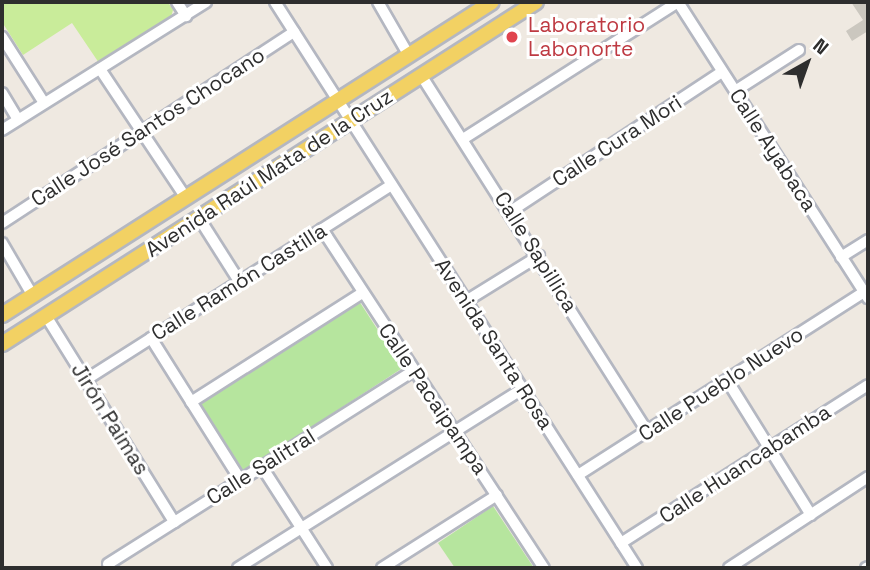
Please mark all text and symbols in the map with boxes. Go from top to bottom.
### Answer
place label: Laboratorio Labonorte [528,12,645,62]
marker: Laboratorio Labonorte [502,27,522,47]
north arrow [772,28,842,98]
text: N [808,33,834,60]
street label: Calle José Santos Chocano [26,42,270,212]
street label: Avenida Raúl Mata de la Cruz [141,84,397,262]
street label: Calle Ayabaca [724,84,822,216]
street label: Calle Cura Mori [548,90,686,192]
street label: Calle Sapillica [489,187,583,317]
street label: Calle Ramón Castilla [147,218,331,346]
street label: Avenida Santa Rosa [429,254,559,434]
street label: Calle Pacaipampa [373,319,493,479]
street label: Calle Pueblo Nuevo [634,321,808,447]
street label: Jirón Paimas [66,358,154,480]
street label: Calle Huancabamba [655,399,835,529]
street label: Calle Salitral [202,424,320,510]

